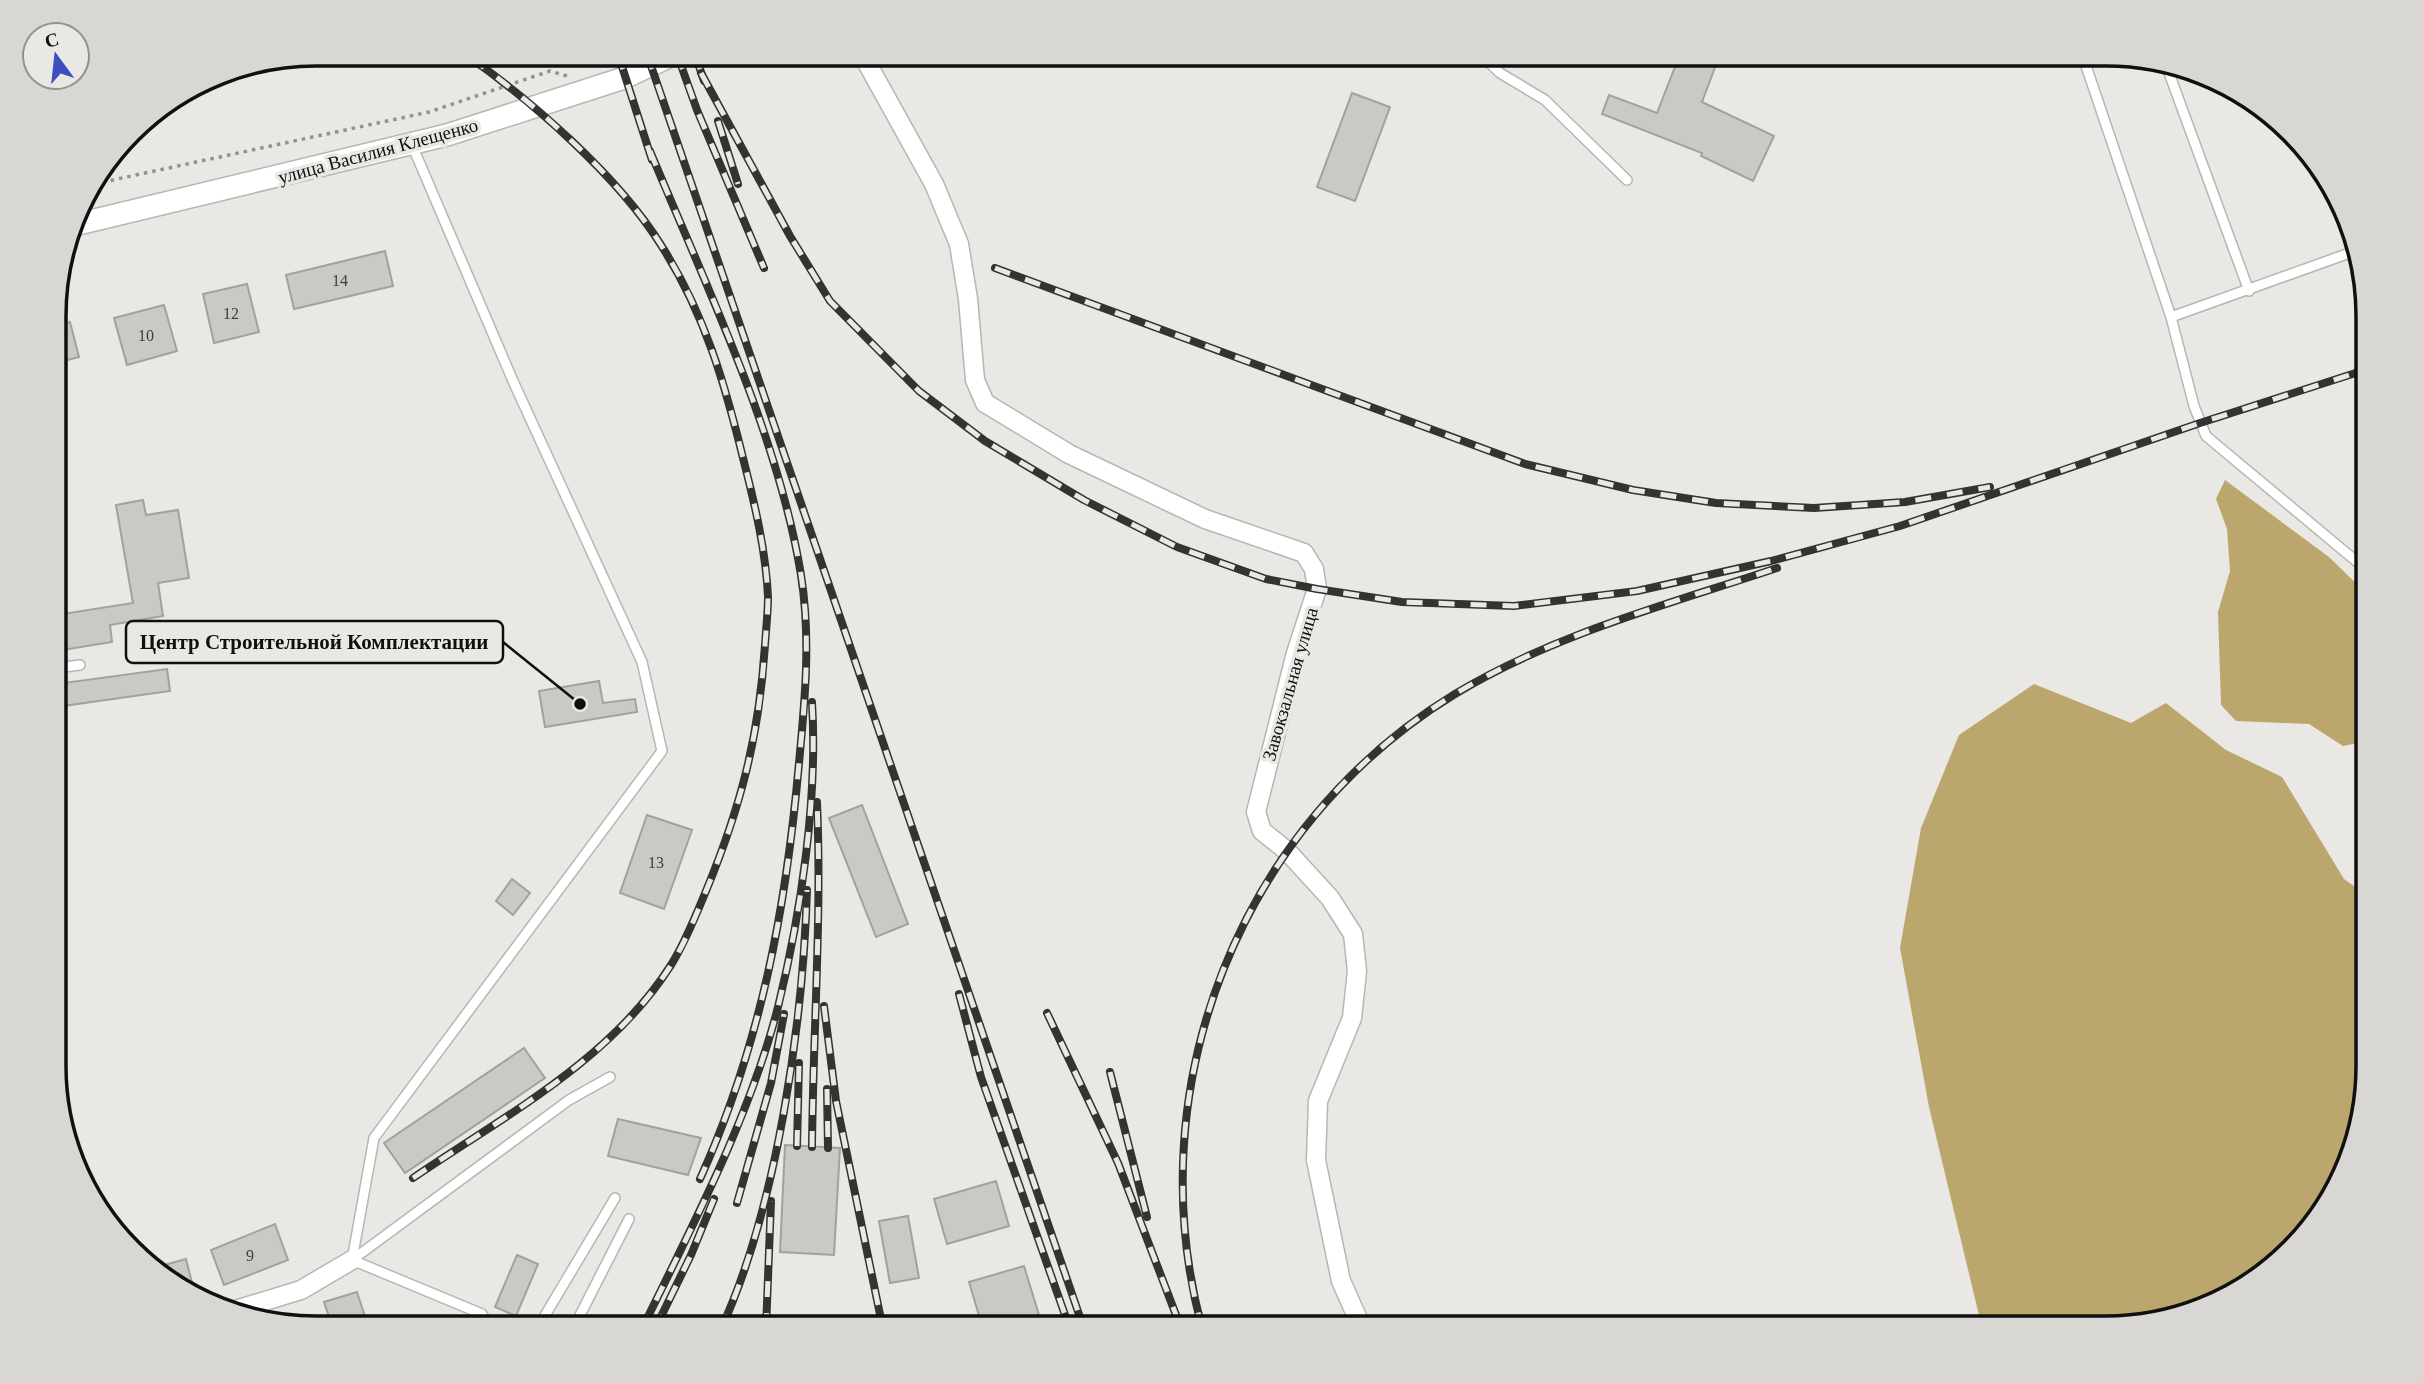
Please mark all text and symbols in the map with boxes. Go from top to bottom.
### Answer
north arrow [21,21,91,91]
text: С [42,28,61,52]
street label: улица Василия Клещенко [276,114,480,188]
house number: 14 [332,272,348,289]
house number: 12 [223,305,239,322]
house number: 10 [138,327,154,344]
street label: Завокзальная улица [1258,604,1322,763]
callout: Центр Строительной Комплектации [126,621,503,663]
text: Центр Строительной Комплектации [140,630,488,654]
house number: 13 [648,854,664,871]
house number: 9 [246,1247,254,1264]

